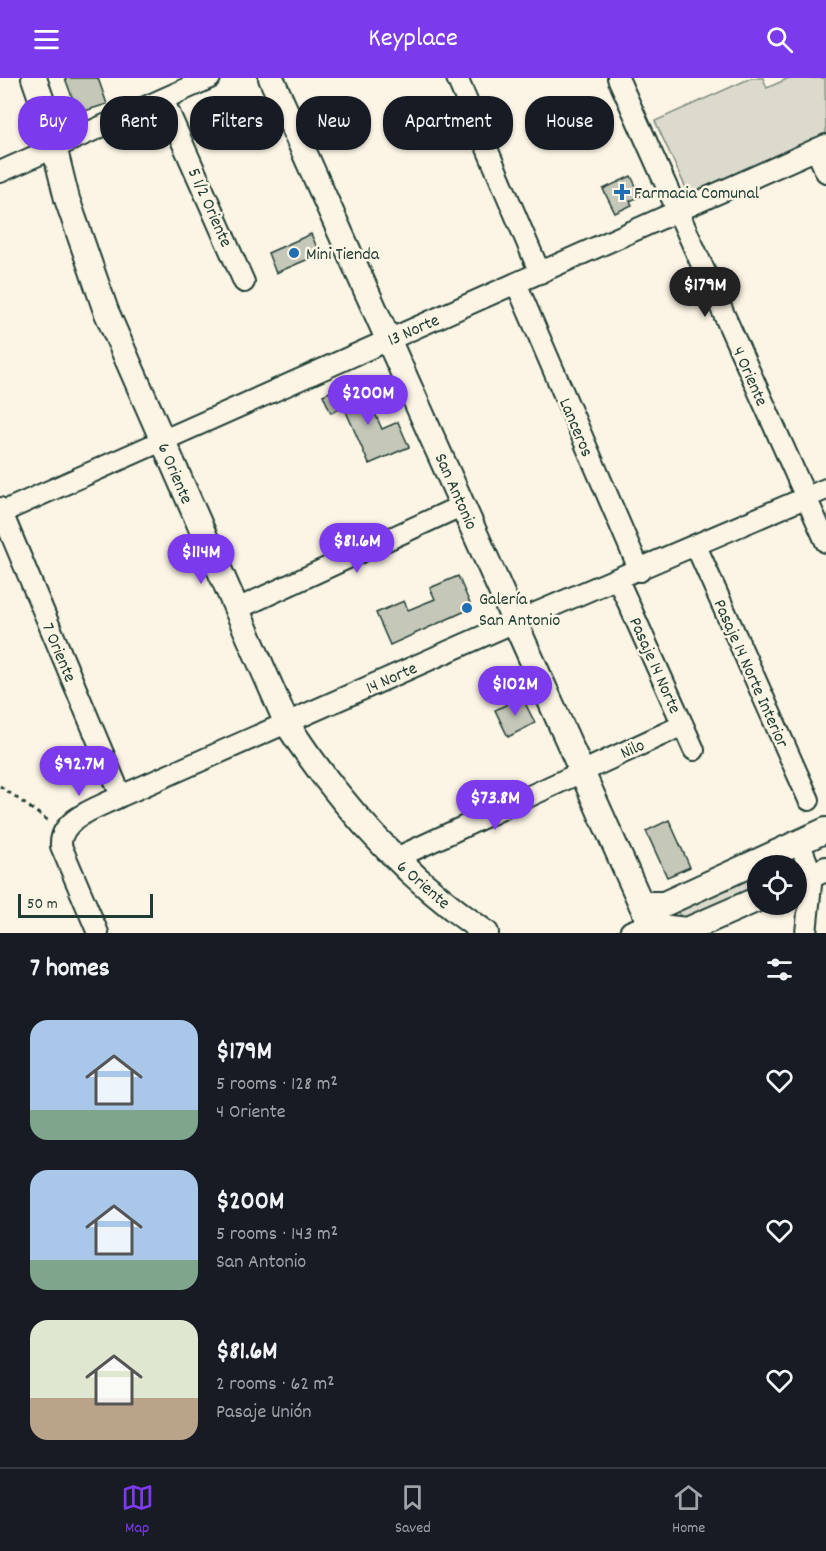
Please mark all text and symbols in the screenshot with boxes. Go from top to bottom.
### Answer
text: Keyplace [368,20,458,59]
icon: menu [30,23,63,56]
icon: search [763,23,796,56]
chip: Buy [18,96,88,150]
chip: Rent [100,96,178,150]
chip: Filters [190,96,284,150]
chip: New [296,96,371,150]
chip: Apartment [383,96,513,150]
chip: House [525,96,614,150]
street label: 5 1/2 Oriente [180,164,237,252]
place label: Farmacia Comunal [634,182,760,207]
marker: Farmacia Comunal [615,185,629,199]
place label: Mini Tienda [306,243,380,268]
marker: Mini Tienda [287,246,301,260]
pin: $179M [663,267,747,318]
text: $179M [683,272,727,300]
street label: 13 Norte [384,309,444,354]
street label: 4 Oriente [725,343,773,411]
pin: $200M [326,375,410,426]
text: $200M [342,380,394,408]
street label: Lanceros [551,395,598,461]
street label: 6 Oriente [150,440,198,508]
street label: San Antonio [427,450,483,534]
pin: $81.6M [308,523,406,574]
text: $81.6M [333,528,381,556]
pin: $114M [159,534,243,585]
text: $114M [182,539,220,567]
place label: Galería San Antonio [479,588,560,634]
street label: Pasaje 14 Norte Interior [706,596,794,753]
marker: Galería San Antonio [460,601,474,615]
street label: Pasaje 14 Norte [621,614,686,718]
street label: 7 Oriente [34,619,81,687]
street label: 14 Norte [362,657,422,702]
pin: $102M [473,666,557,717]
text: $102M [492,671,538,699]
street label: Nilo [617,734,649,767]
pin: $92.7M [30,746,128,797]
text: $92.7M [54,751,104,779]
pin: $73.8M [446,780,544,831]
text: $73.8M [470,785,520,813]
street label: 6 Oriente [390,855,455,916]
map controls [747,855,807,915]
button: locate [747,855,807,915]
scale bar [18,891,153,918]
text: 50 m [27,893,58,916]
text: 7 homes [30,951,110,988]
icon: filters [763,953,796,986]
text: $179M [216,1034,272,1071]
icon: home [78,1044,150,1116]
icon: heart [763,1064,796,1097]
text: 5 rooms · 128 m² [216,1071,338,1099]
text: 4 Oriente [216,1099,286,1127]
text: $200M [216,1184,284,1221]
icon: home [78,1194,150,1266]
icon: heart [763,1214,796,1247]
text: 5 rooms · 143 m² [216,1221,338,1249]
text: San Antonio [216,1249,306,1277]
text: $81.6M [216,1334,278,1371]
icon: home [78,1344,150,1416]
icon: heart [763,1364,796,1397]
text: 2 rooms · 62 m² [216,1371,335,1399]
text: Pasaje Unión [216,1399,312,1427]
tab: Map [121,1481,154,1540]
tab: Saved [395,1481,431,1540]
tab: Home [672,1481,705,1540]

